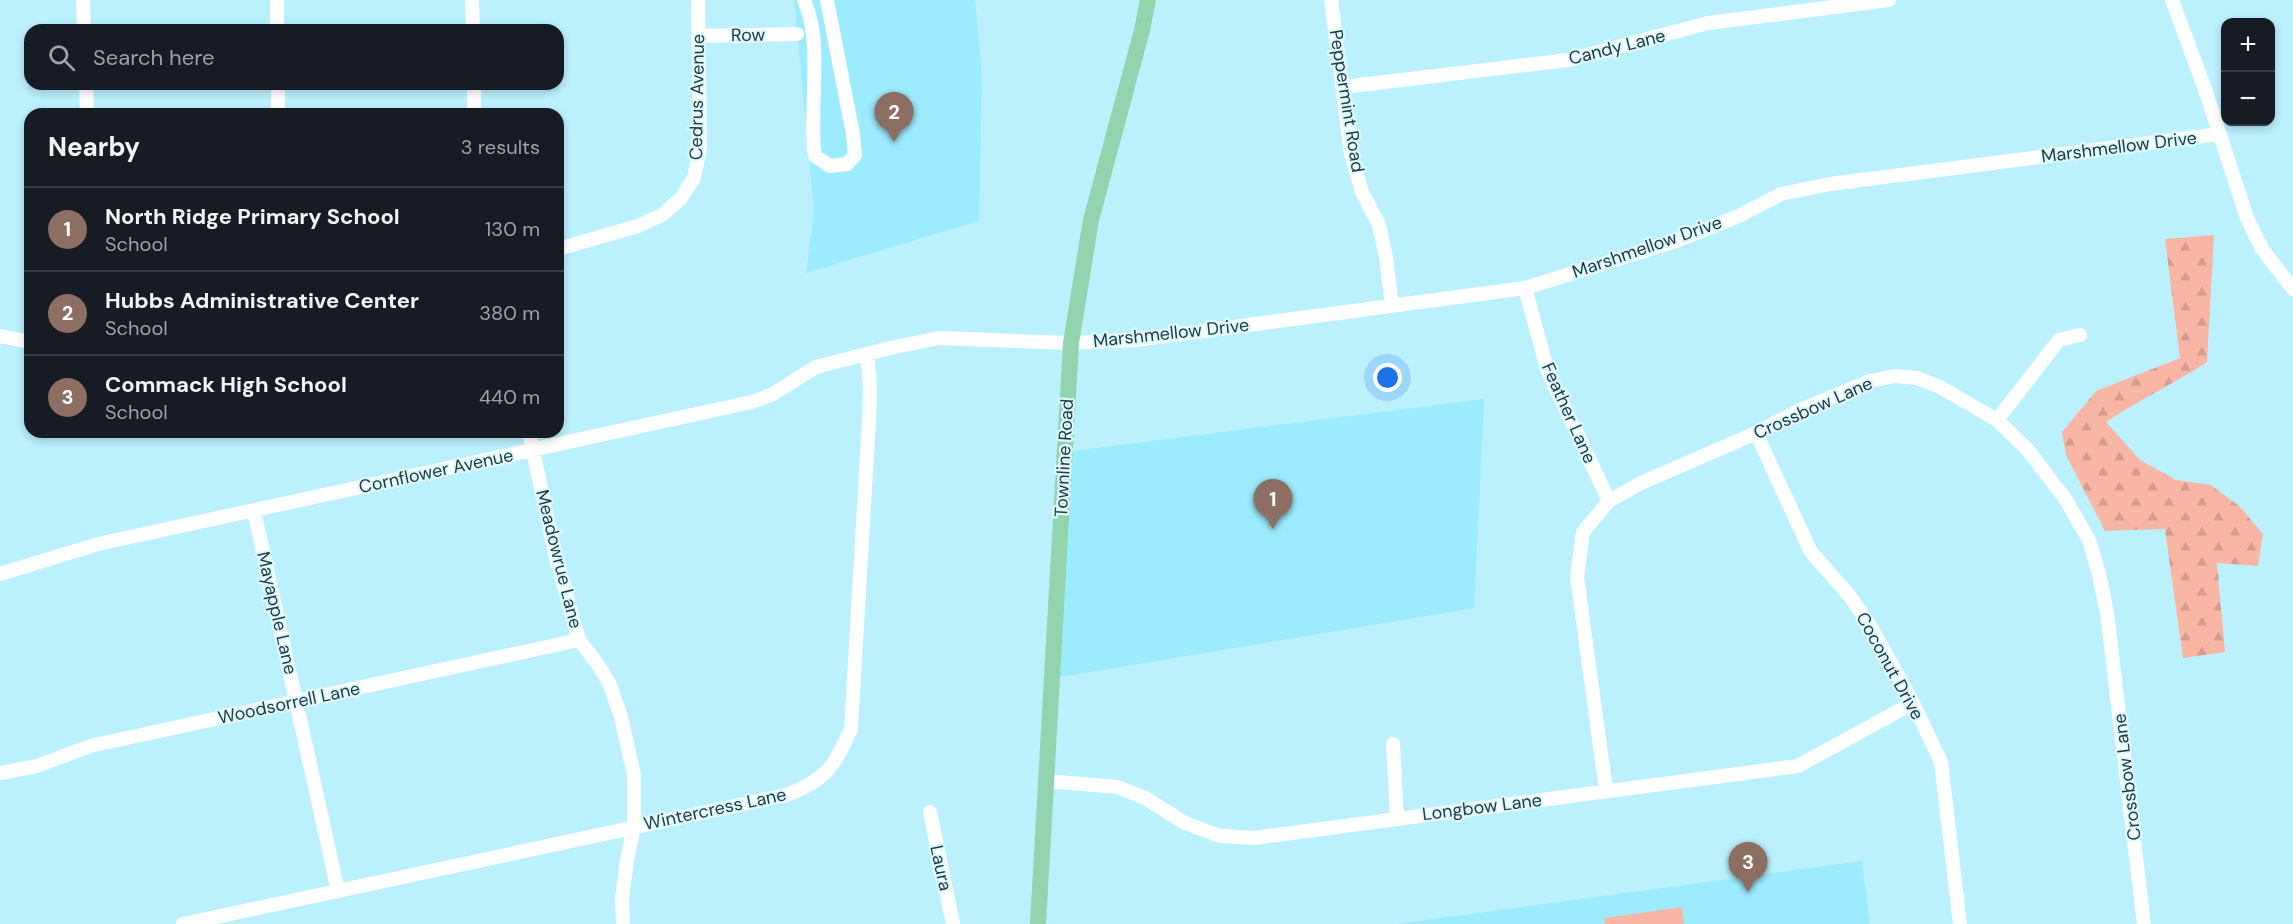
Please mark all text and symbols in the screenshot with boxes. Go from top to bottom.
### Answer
map controls [2221,18,2275,126]
button: + [2221,18,2275,72]
street label: Row [731,23,766,47]
street label: Candy Lane [1566,23,1668,71]
search box [24,24,564,90]
street label: Peppermint Road [1324,28,1370,174]
street label: Cedrus Avenue [684,34,710,160]
icon: search [45,41,78,74]
text: Search here [93,43,214,72]
button: − [2221,72,2275,126]
pin: 2 [874,92,914,142]
street label: Marshmellow Drive [2040,126,2198,168]
text: Nearby [48,130,140,164]
text: 3 results [461,134,540,160]
text: North Ridge Primary School [105,202,400,231]
street label: Marshmellow Drive [1569,210,1725,284]
text: 1 [64,216,71,242]
text: 130 m [485,216,540,242]
text: School [105,231,168,257]
text: Hubbs Administrative Center [105,286,419,315]
text: 2 [62,300,73,326]
text: 380 m [479,300,540,326]
street label: Marshmellow Drive [1092,313,1250,353]
text: School [105,315,168,341]
street label: Feather Lane [1536,359,1602,467]
your location [1373,363,1402,392]
text: Commack High School [105,370,347,399]
street label: Crossbow Lane [1750,371,1876,445]
text: 3 [61,384,74,410]
text: 440 m [479,384,540,410]
street label: Townline Road [1049,398,1079,518]
text: School [105,399,168,425]
street label: Cornflower Avenue [357,443,515,499]
pin: 1 [1254,480,1292,529]
street label: Meadowrue Lane [530,487,588,631]
street label: Mayapple Lane [251,549,303,677]
street label: Coconut Drive [1850,608,1930,724]
street label: Woodsorrell Lane [216,676,362,730]
street label: Crossbow Lane [2107,712,2147,842]
street label: Wintercress Lane [642,782,788,836]
street label: Longbow Lane [1421,788,1543,826]
pin: 3 [1728,842,1768,892]
street label: Laura [924,843,958,893]

